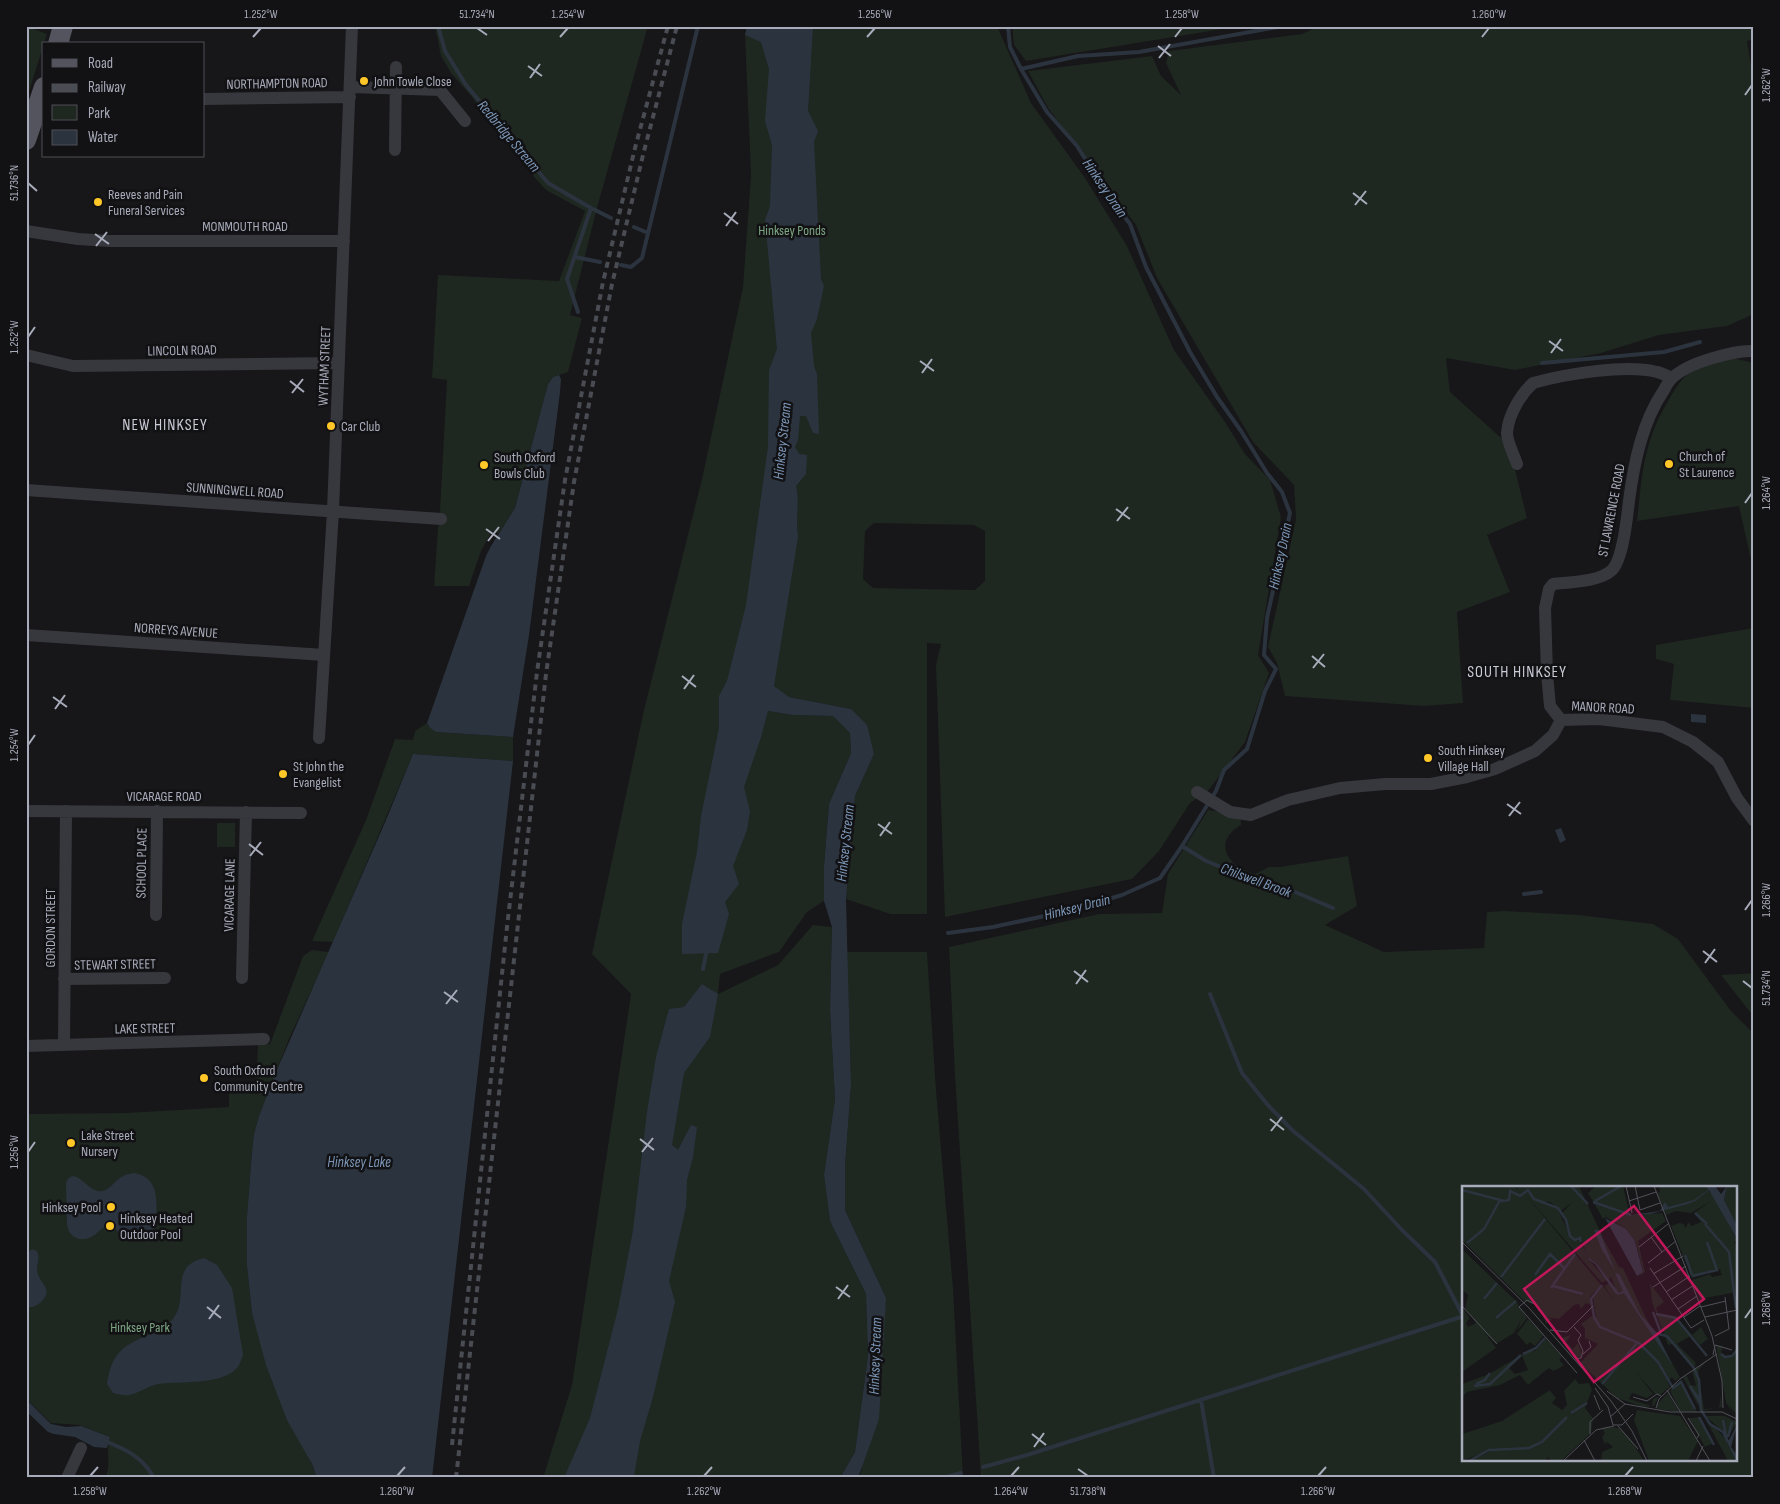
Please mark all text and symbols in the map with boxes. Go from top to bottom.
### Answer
text: 1.252°W [244,7,278,22]
text: 51.734°N [459,7,495,22]
text: 1.254°W [552,7,585,22]
text: 1.256°W [858,7,892,22]
text: 1.258°W [1165,7,1199,22]
text: 1.260°W [1472,7,1506,22]
legend [42,42,205,158]
text: Road [88,54,113,73]
text: 1.262°W [1759,68,1774,102]
place label: John Towle Close [373,73,452,90]
street label: NORTHAMPTON ROAD [226,74,328,93]
marker: John Towle Close [358,75,370,87]
text: Railway [88,78,126,97]
water label: Redbridge Stream [473,96,545,177]
text: Park [88,104,110,123]
text: Water [88,128,119,147]
water label: Hinksey Drain [1078,155,1131,222]
text: 51.736°N [7,165,22,201]
place label: Reeves and Pain Funeral Services [108,186,185,219]
marker: Reeves and Pain Funeral Services [92,196,104,208]
street label: MONMOUTH ROAD [202,218,288,235]
park label: Hinksey Ponds [758,222,826,239]
text: 1.252°W [7,320,22,354]
street label: WYTHAM STREET [315,326,334,406]
street label: LINCOLN ROAD [147,341,217,360]
water label: Hinksey Stream [769,401,796,480]
district label: NEW HINKSEY [122,416,208,435]
place label: Car Club [341,418,380,435]
marker: Car Club [325,420,337,432]
place label: Church of St Laurence [1679,448,1735,481]
place label: South Oxford Bowls Club [494,449,556,482]
marker: Church of St Laurence [1663,458,1675,470]
marker: South Oxford Bowls Club [478,459,490,471]
street label: ST LAWRENCE ROAD [1594,462,1629,558]
text: 1.264°W [1759,476,1774,510]
street label: SUNNINGWELL ROAD [186,479,284,502]
water label: Hinksey Drain [1264,521,1297,591]
street label: NORREYS AVENUE [133,619,219,642]
district label: SOUTH HINKSEY [1467,663,1567,682]
street label: MANOR ROAD [1571,697,1635,718]
text: 1.254°W [7,728,22,761]
place label: South Hinksey Village Hall [1438,742,1506,775]
marker: South Hinksey Village Hall [1422,752,1434,764]
place label: St John the Evangelist [293,758,344,791]
marker: St John the Evangelist [277,768,289,780]
street label: VICARAGE ROAD [126,788,202,805]
water label: Hinksey Stream [832,803,859,882]
street label: SCHOOL PLACE [132,827,151,899]
street label: VICARAGE LANE [220,858,239,932]
water label: Chilswell Brook [1218,859,1294,902]
text: 1.266°W [1759,883,1774,917]
street label: GORDON STREET [42,888,59,967]
water label: Hinksey Drain [1042,890,1112,925]
street label: STEWART STREET [74,955,156,974]
text: 51.734°N [1759,970,1774,1006]
street label: LAKE STREET [114,1019,176,1038]
place label: South Oxford Community Centre [214,1062,303,1095]
marker: South Oxford Community Centre [198,1072,210,1084]
place label: Lake Street Nursery [81,1127,134,1160]
text: 1.256°W [7,1135,22,1169]
marker: Lake Street Nursery [65,1137,77,1149]
water label: Hinksey Lake [327,1153,391,1172]
inset map [1462,1186,1738,1462]
place label: Hinksey Pool [42,1199,101,1216]
marker: Hinksey Pool [105,1201,117,1213]
place label: Hinksey Heated Outdoor Pool [120,1210,193,1243]
marker: Hinksey Heated Outdoor Pool [104,1220,116,1232]
text: 1.268°W [1759,1291,1774,1325]
water label: Hinksey Stream [865,1317,886,1395]
park label: Hinksey Park [110,1319,170,1336]
text: 1.258°W [73,1484,107,1499]
text: 1.260°W [380,1484,414,1499]
text: 1.262°W [687,1484,721,1499]
text: 1.264°W [994,1484,1028,1499]
text: 51.738°N [1070,1484,1106,1499]
text: 1.266°W [1301,1484,1335,1499]
text: 1.268°W [1608,1484,1642,1499]

